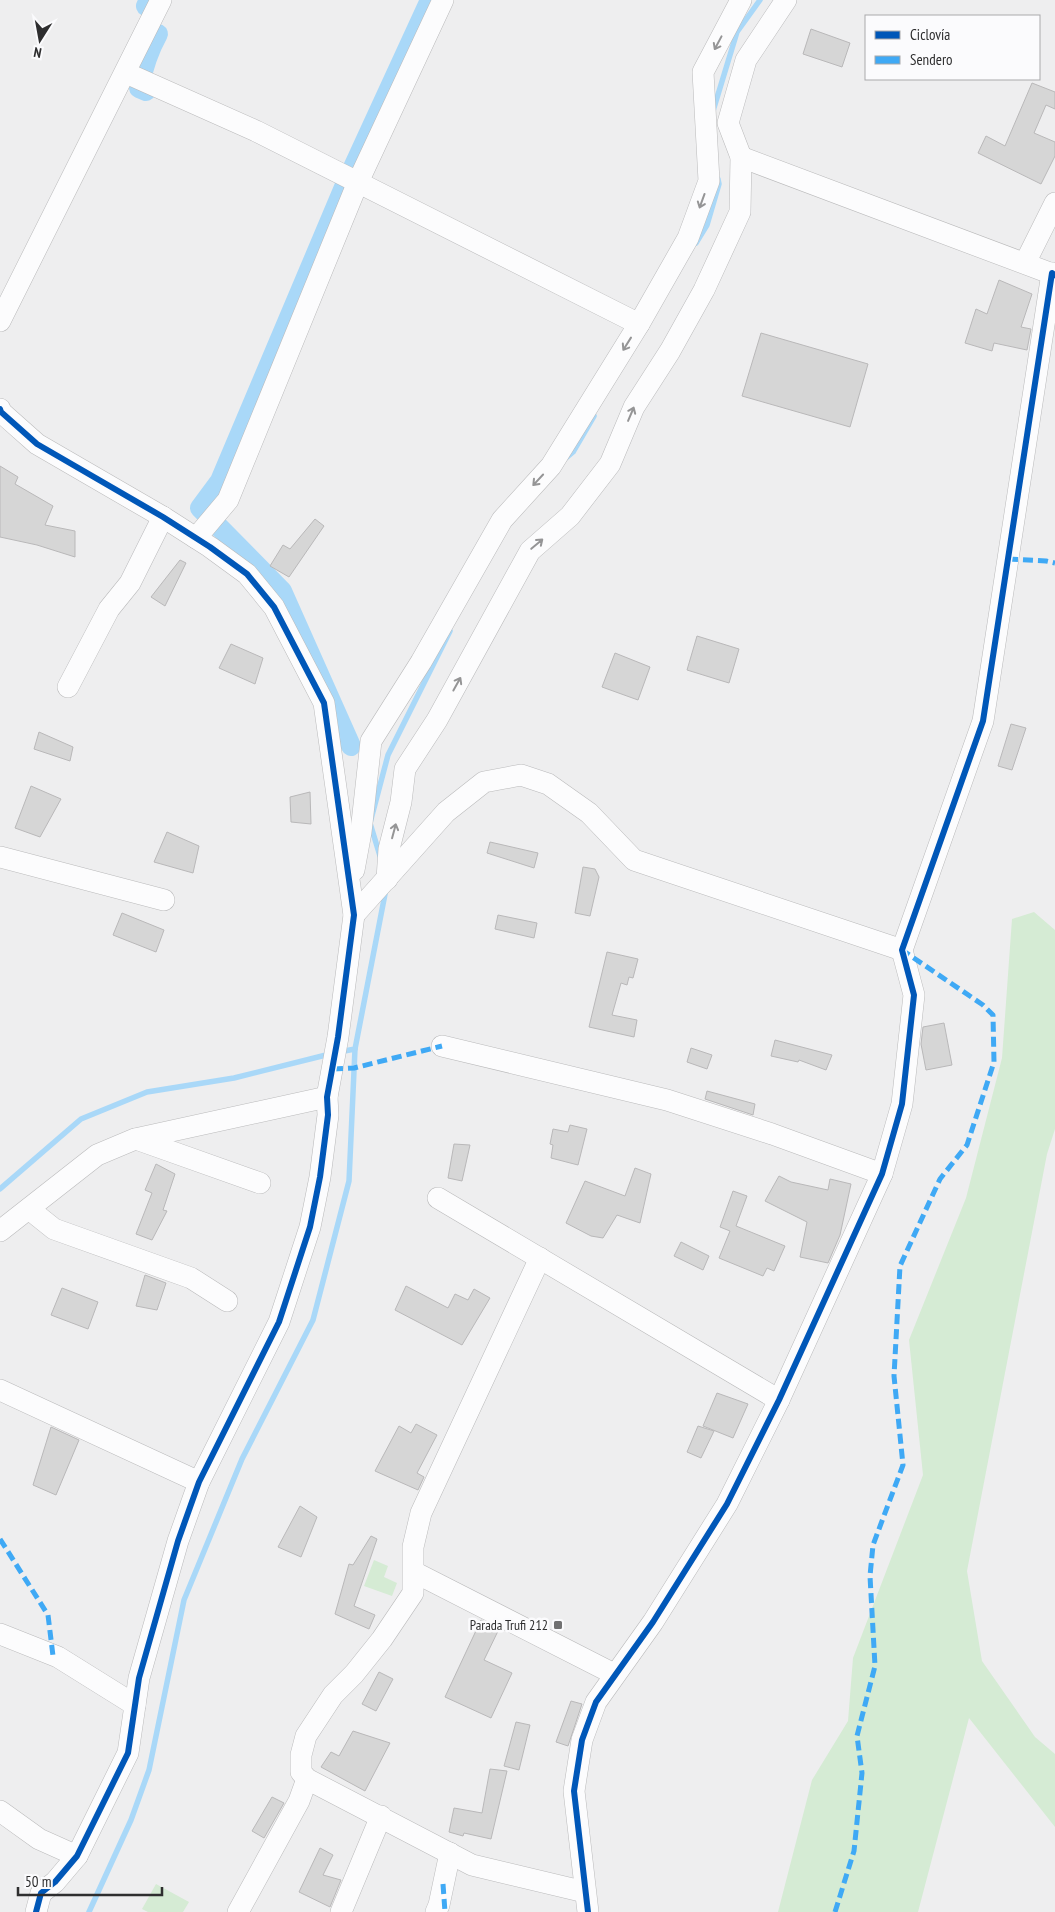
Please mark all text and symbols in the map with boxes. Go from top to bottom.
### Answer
north arrow [15,15,65,65]
legend [865,15,1040,80]
text: Ciclovía [910,25,950,44]
one-way arrow [713,35,723,50]
text: N [32,43,43,62]
text: Sendero [910,50,952,69]
one-way arrow [697,192,706,208]
one-way arrow [621,337,632,351]
one-way arrow [626,407,636,422]
one-way arrow [532,474,544,487]
one-way arrow [531,538,544,550]
one-way arrow [452,677,462,692]
one-way arrow [389,823,399,839]
place label: Parada Trufi 212 [470,1616,548,1634]
marker: Parada Trufi 212 [552,1619,564,1631]
scale bar [18,1864,161,1896]
text: 50 m [25,1872,51,1891]

